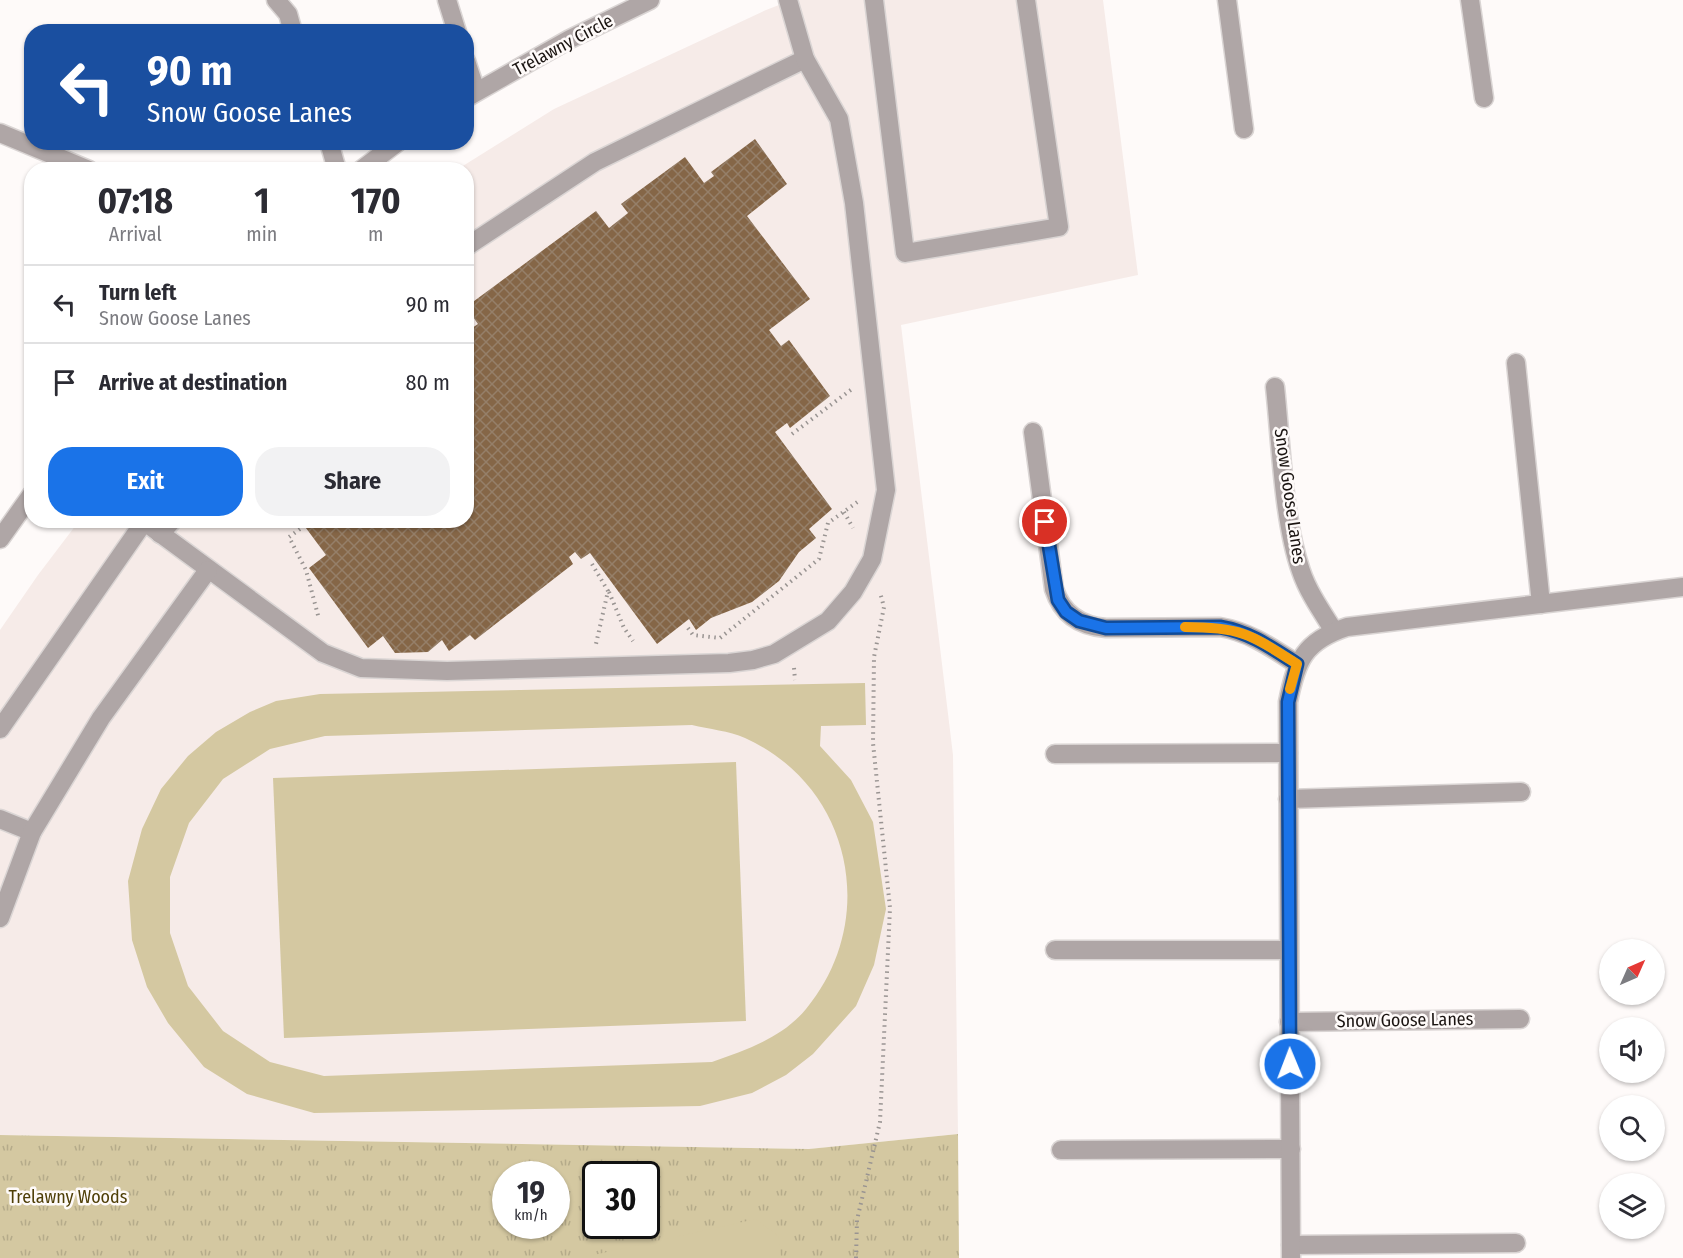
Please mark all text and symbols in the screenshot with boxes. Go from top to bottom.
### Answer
street label: Trelawny Circle [509,9,617,81]
text: 90 m [147,46,232,96]
icon: left [48,48,126,126]
text: Snow Goose Lanes [147,97,352,129]
text: 07:18 [97,179,173,223]
text: 1 [254,179,269,223]
text: 170 [351,179,401,223]
text: Arrival [109,222,162,246]
text: min [246,222,277,246]
text: m [368,222,383,246]
text: Turn left [99,279,177,306]
icon: left [48,288,81,321]
text: 90 m [406,291,450,318]
text: Snow Goose Lanes [99,306,251,330]
icon: arrive [48,366,81,399]
text: Arrive at destination [99,369,287,396]
text: 80 m [405,369,450,396]
street label: Snow Goose Lanes [1270,427,1310,566]
button: Exit [48,447,243,516]
button: Share [255,447,450,516]
pin [1019,496,1070,547]
icon: arrive [1028,505,1061,538]
north arrow [1599,939,1665,1005]
map controls [1599,939,1665,1239]
street label: Snow Goose Lanes [1336,1008,1474,1032]
button: sound [1599,1017,1665,1083]
position arrow [1258,1032,1322,1096]
button: search [1599,1095,1665,1161]
speed limit sign: 30 [582,1161,660,1239]
button: layers [1599,1173,1665,1239]
text: 19 [517,1175,545,1211]
park label: Trelawny Woods [9,1186,128,1208]
text: km/h [514,1206,548,1224]

